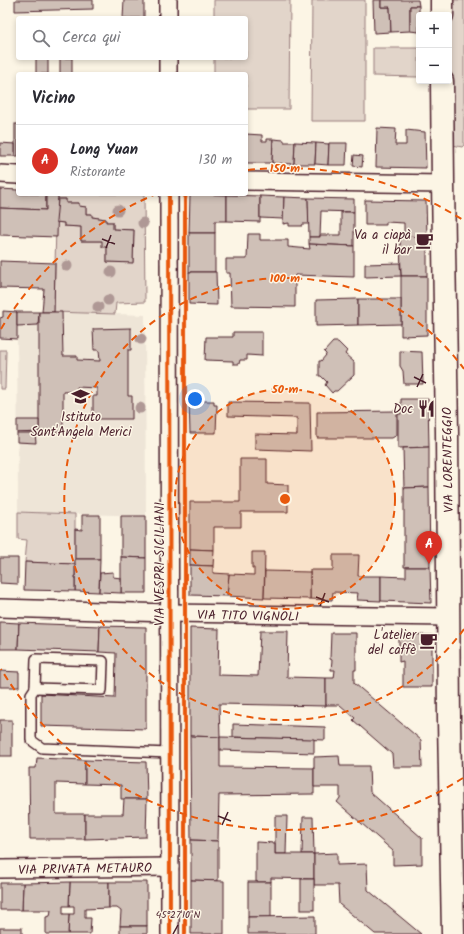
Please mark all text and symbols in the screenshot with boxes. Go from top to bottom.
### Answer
map controls [416,12,452,84]
button: + [416,12,452,48]
search box [16,16,248,60]
text: Cerca qui [62,26,120,50]
icon: search [30,27,52,49]
button: − [416,48,452,84]
text: Vicino [32,85,75,112]
text: Long Yuan [70,138,138,162]
text: A [41,150,49,171]
text: 130 m [198,150,232,171]
text: 150 m [270,159,300,178]
text: Ristorante [70,162,125,183]
place label: Va a ciapà il bar [354,225,412,261]
cafe icon: Va a ciapà il bar [414,231,434,251]
text: 100 m [270,269,300,288]
text: 50 m [271,380,299,399]
school or university icon: Istituto Sant'Angela Merici [71,387,91,407]
your location [185,389,205,409]
restaurant icon: Doc [416,398,436,418]
place label: Doc [393,399,413,420]
place label: Istituto Sant'Angela Merici [31,407,132,443]
street label: VIA LORENTEGGIO [437,407,460,513]
centre of rings [278,492,292,506]
street label: VIA VESPRI SICILIANI [150,502,171,626]
pin: A [416,531,442,564]
street label: VIA TITO VIGNOLI [197,605,299,628]
place label: L'atelier del caffè [368,625,417,661]
cafe icon: L'atelier del caffè [419,631,439,651]
street label: VIA PRIVATA METAURO [18,858,152,881]
text: 45°27'10"N [156,907,200,923]

